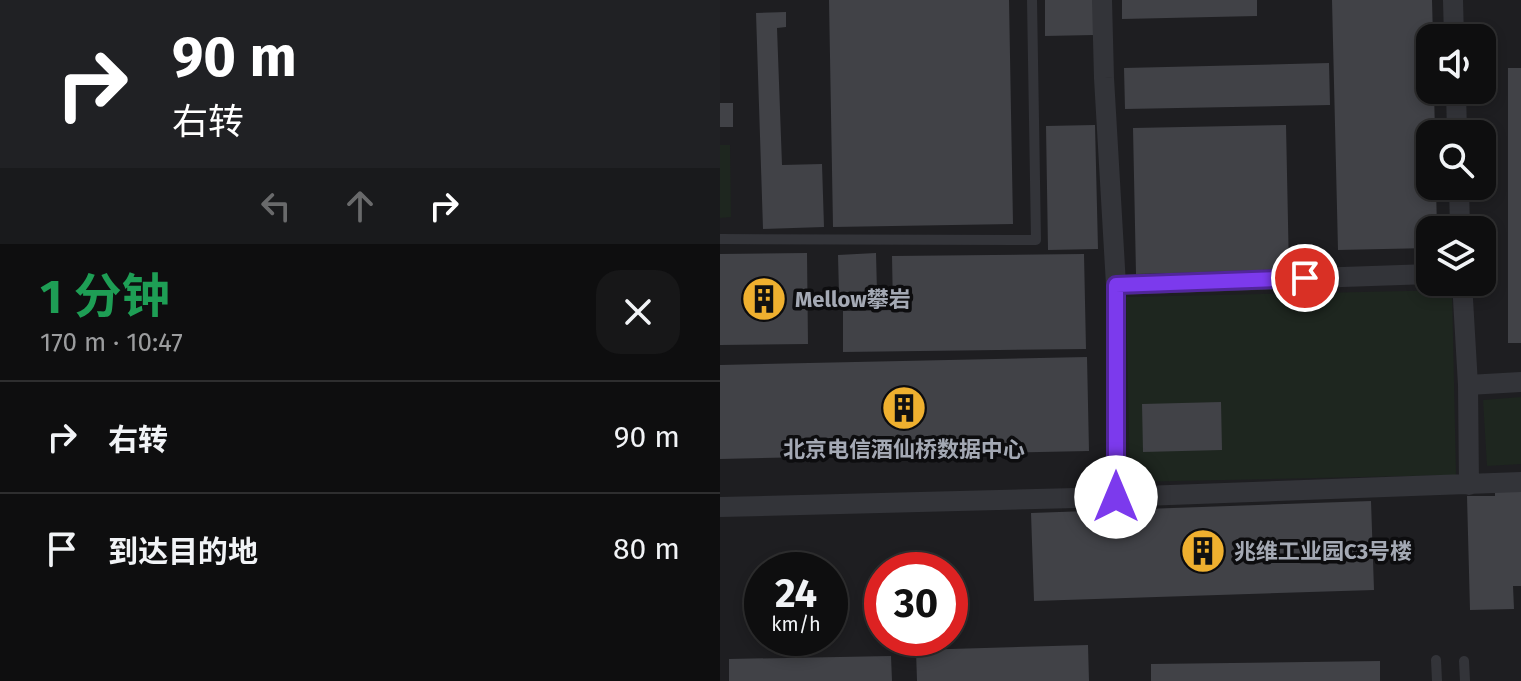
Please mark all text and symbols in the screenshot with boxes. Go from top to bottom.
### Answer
text: 90 m [172,24,297,91]
map controls [1416,24,1496,296]
button: sound [1416,24,1496,104]
icon: right [40,32,144,136]
text: 右转 [172,100,244,144]
button: search [1416,120,1496,200]
icon: left [254,184,298,228]
icon: ahead [338,184,382,228]
icon: right [422,184,466,228]
button: layers [1416,216,1496,296]
pin [1271,244,1339,312]
icon: arrive [1283,256,1327,300]
text: 1 分钟 [40,268,170,326]
button: close [596,270,680,354]
building icon: Mellow攀岩 [740,275,788,323]
place label: Mellow攀岩 [795,286,911,313]
text: 170 m · 10:47 [40,327,183,358]
building icon: 北京电信酒仙桥数据中心 [880,384,928,432]
icon: right [40,415,84,459]
text: 90 m [614,419,680,455]
text: 右转 [108,422,168,458]
place label: 北京电信酒仙桥数据中心 [783,436,1025,463]
position arrow [1074,455,1158,539]
icon: arrive [40,527,84,571]
building icon: 兆维工业园C3号楼 [1179,527,1227,575]
text: 80 m [613,531,680,567]
text: 到达目的地 [108,534,258,570]
place label: 兆维工业园C3号楼 [1234,538,1412,565]
speed limit sign: 30 [864,552,968,656]
text: 24 [775,570,817,618]
text: km/h [771,612,821,636]

